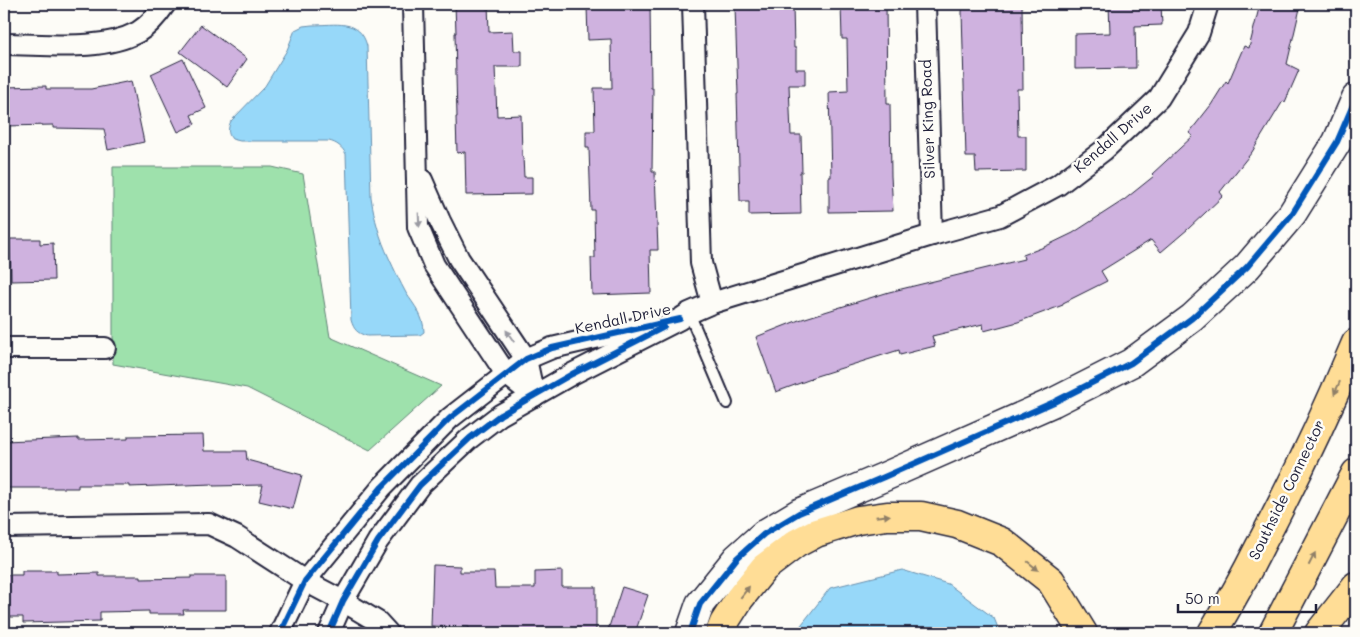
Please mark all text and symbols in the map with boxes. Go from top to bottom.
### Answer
street label: Silver King Road [915,59,939,179]
street label: Kendall Drive [1069,98,1156,177]
one-way arrow [415,213,423,229]
street label: Kendall Drive [573,298,673,338]
one-way arrow [506,329,515,342]
one-way arrow [1333,381,1341,395]
street label: Southside Connector [1243,416,1329,563]
one-way arrow [875,512,891,520]
one-way arrow [1308,552,1316,566]
one-way arrow [1026,561,1039,572]
scale bar [1178,582,1315,614]
one-way arrow [740,586,751,599]
text: 50 m [1185,588,1220,608]

